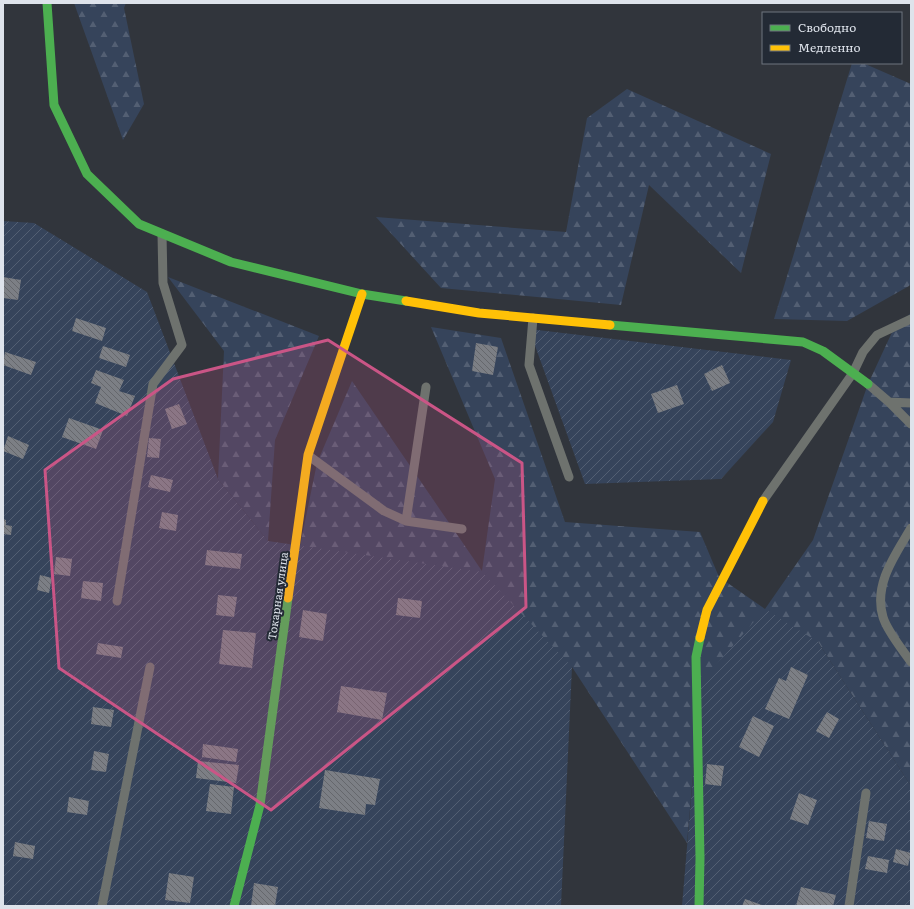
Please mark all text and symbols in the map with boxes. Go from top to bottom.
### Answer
legend [762,12,902,64]
text: Свободно [798,18,856,36]
text: Медленно [798,38,861,56]
street label: Токарная улица [263,551,291,641]

